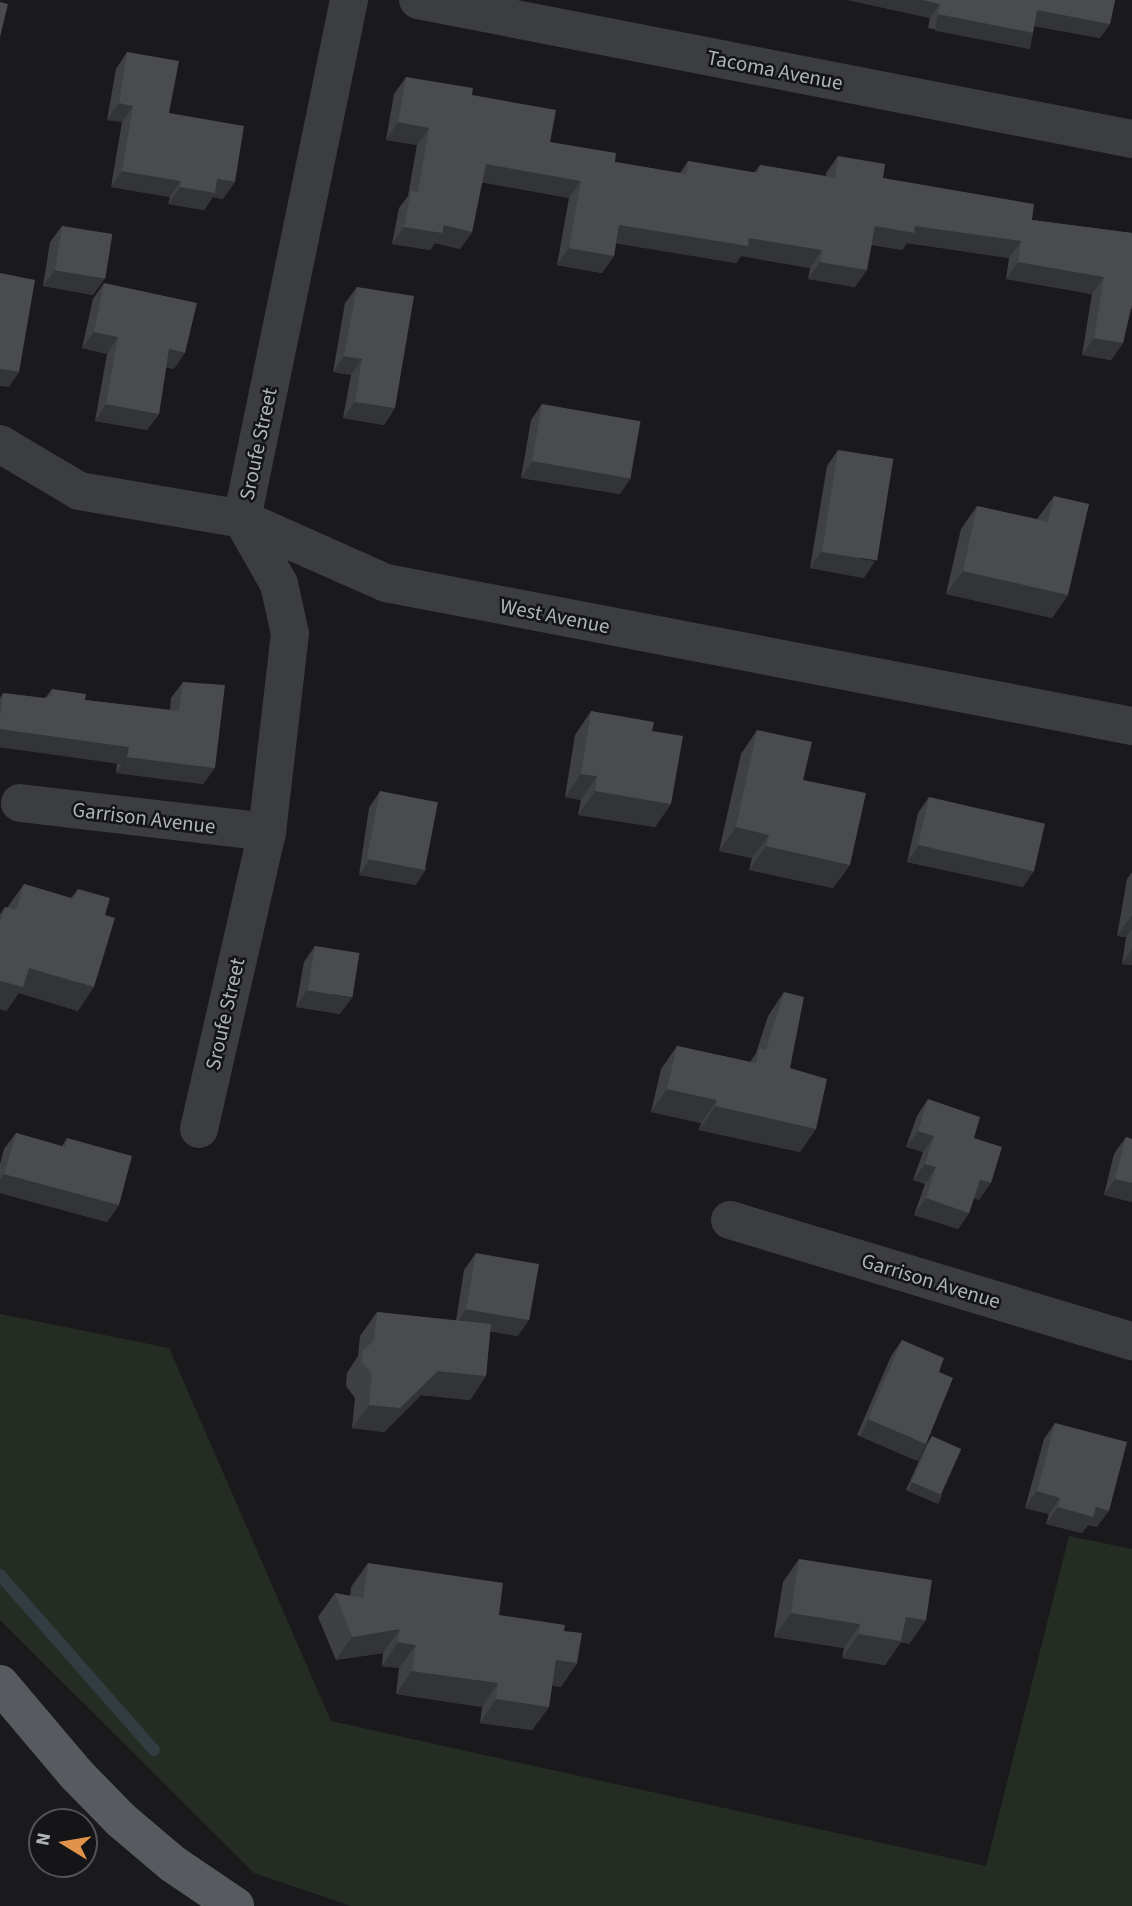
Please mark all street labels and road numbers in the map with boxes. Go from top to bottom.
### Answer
street label: Tacoma Avenue [705,44,845,96]
street label: Sroufe Street [234,386,282,502]
street label: West Avenue [498,593,612,639]
street label: Garrison Avenue [71,797,217,839]
street label: Sroufe Street [200,956,250,1072]
street label: Garrison Avenue [859,1248,1003,1314]

